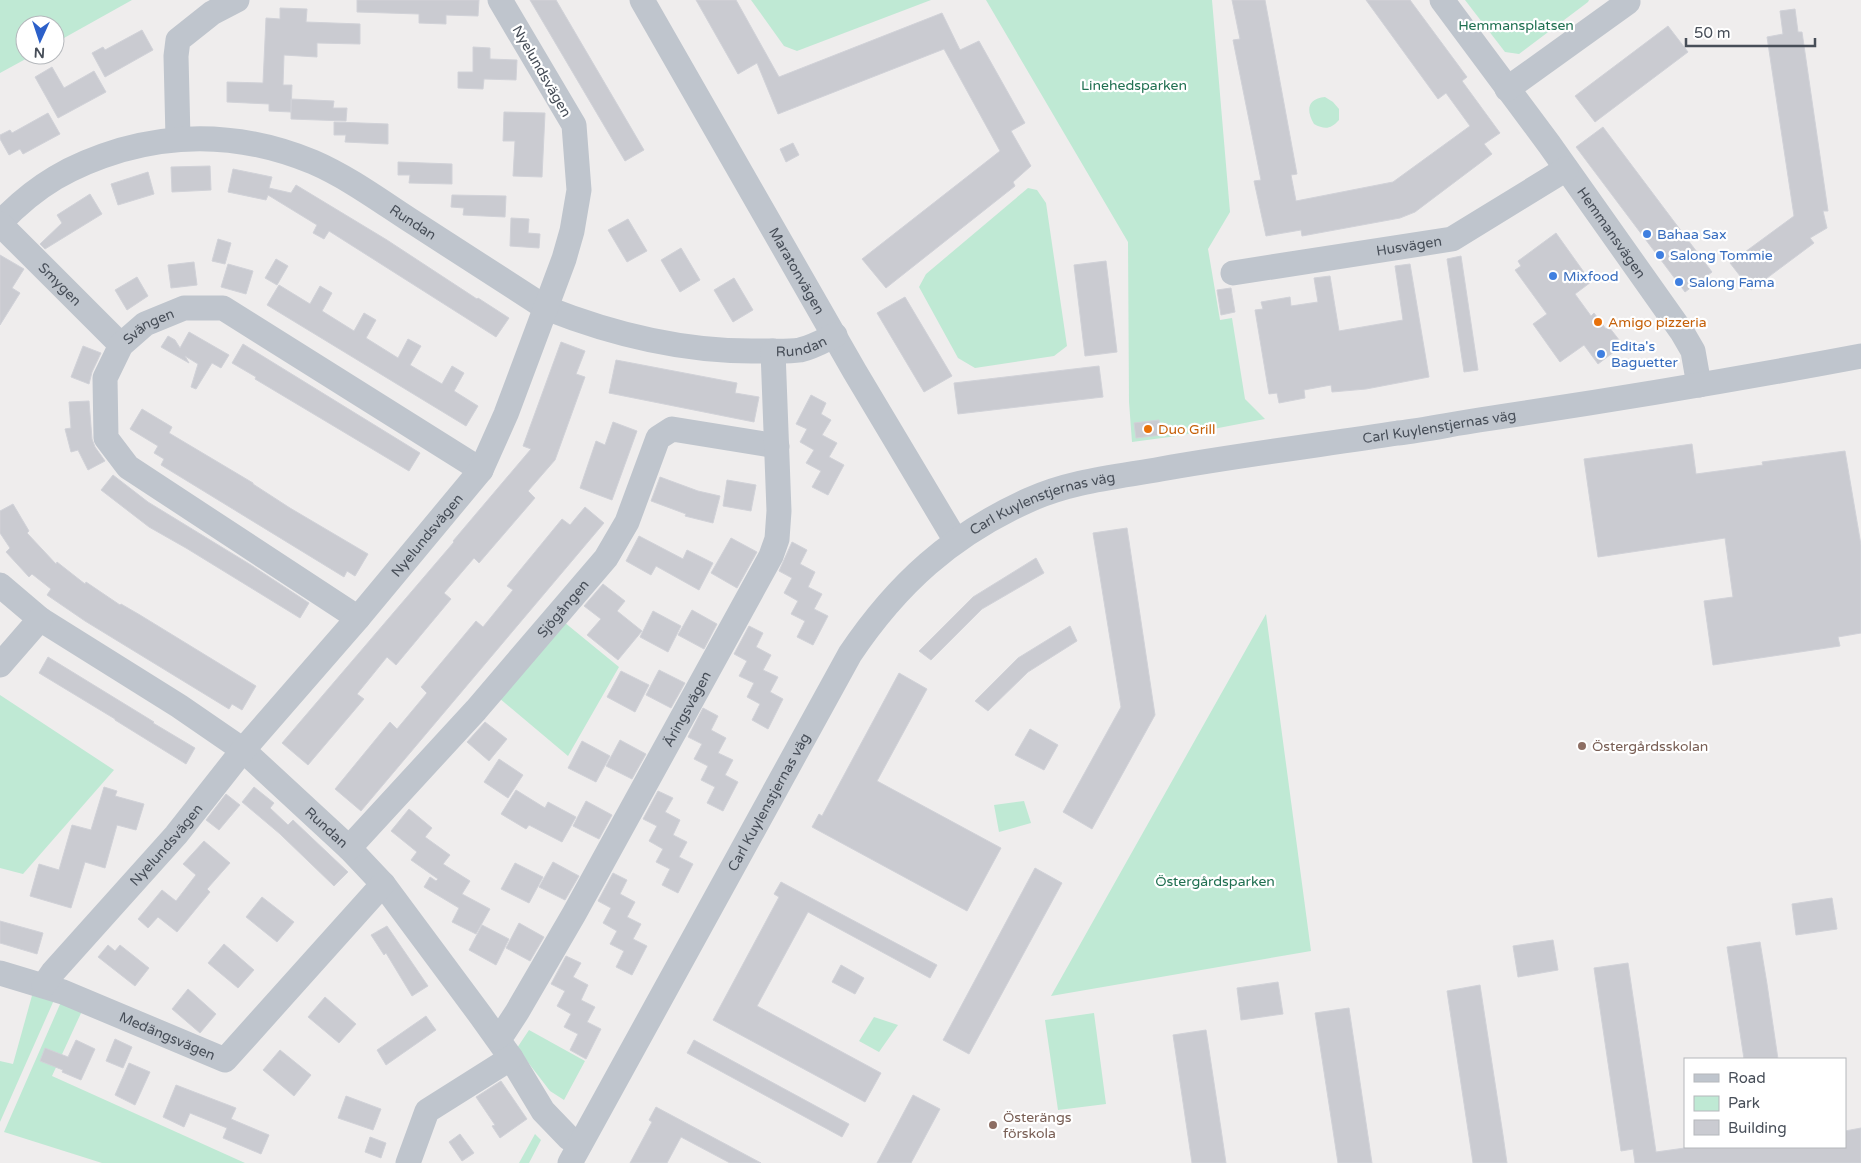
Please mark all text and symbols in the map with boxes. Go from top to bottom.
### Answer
north arrow [15,15,65,65]
scale bar [1686,15,1815,47]
park label: Hemmansplatsen [1458,17,1574,34]
street label: Nyelundsvägen [508,22,575,120]
text: 50 m [1694,24,1731,42]
text: N [33,44,45,61]
park label: Linehedsparken [1081,77,1187,94]
street label: Hemmansvägen [1573,184,1649,282]
street label: Rundan [386,201,439,244]
street label: Maratonvägen [765,225,828,317]
place label: Bahaa Sax [1657,226,1727,243]
marker: Bahaa Sax [1641,228,1653,240]
street label: Husvägen [1375,233,1443,260]
place label: Salong Tommie [1670,247,1773,264]
marker: Salong Tommie [1654,249,1666,261]
street label: Smygen [35,259,85,310]
place label: Mixfood [1563,268,1619,285]
marker: Mixfood [1547,270,1559,282]
place label: Salong Fama [1689,274,1775,291]
marker: Salong Fama [1673,276,1685,288]
street label: Svängen [120,305,177,348]
place label: Amigo pizzeria [1608,314,1707,331]
marker: Amigo pizzeria [1592,316,1604,328]
street label: Rundan [776,333,830,360]
place label: Edita's Baguetter [1611,338,1678,371]
marker: Edita's Baguetter [1595,348,1607,360]
street label: Carl Kuylenstjernas väg [1361,407,1517,447]
place label: Duo Grill [1158,421,1216,438]
marker: Duo Grill [1142,423,1154,435]
street label: Carl Kuylenstjernas väg [967,469,1116,539]
street label: Nyelundsvägen [388,490,467,581]
street label: Sjögången [534,576,593,641]
street label: Äringsvägen [660,668,715,750]
street label: Carl Kuylenstjernas väg [724,730,814,874]
place label: Östergårdsskolan [1592,738,1708,755]
marker: Östergårdsskolan [1576,740,1588,752]
street label: Nyelundsvägen [126,801,206,890]
street label: Rundan [301,804,351,852]
park label: Östergårdsparken [1155,873,1275,890]
street label: Medängsvägen [117,1009,218,1064]
legend [1684,1058,1846,1148]
text: Road [1728,1069,1766,1087]
text: Park [1728,1094,1760,1112]
place label: Österängs förskola [1003,1109,1072,1142]
marker: Österängs förskola [987,1119,999,1131]
text: Building [1728,1119,1787,1137]

